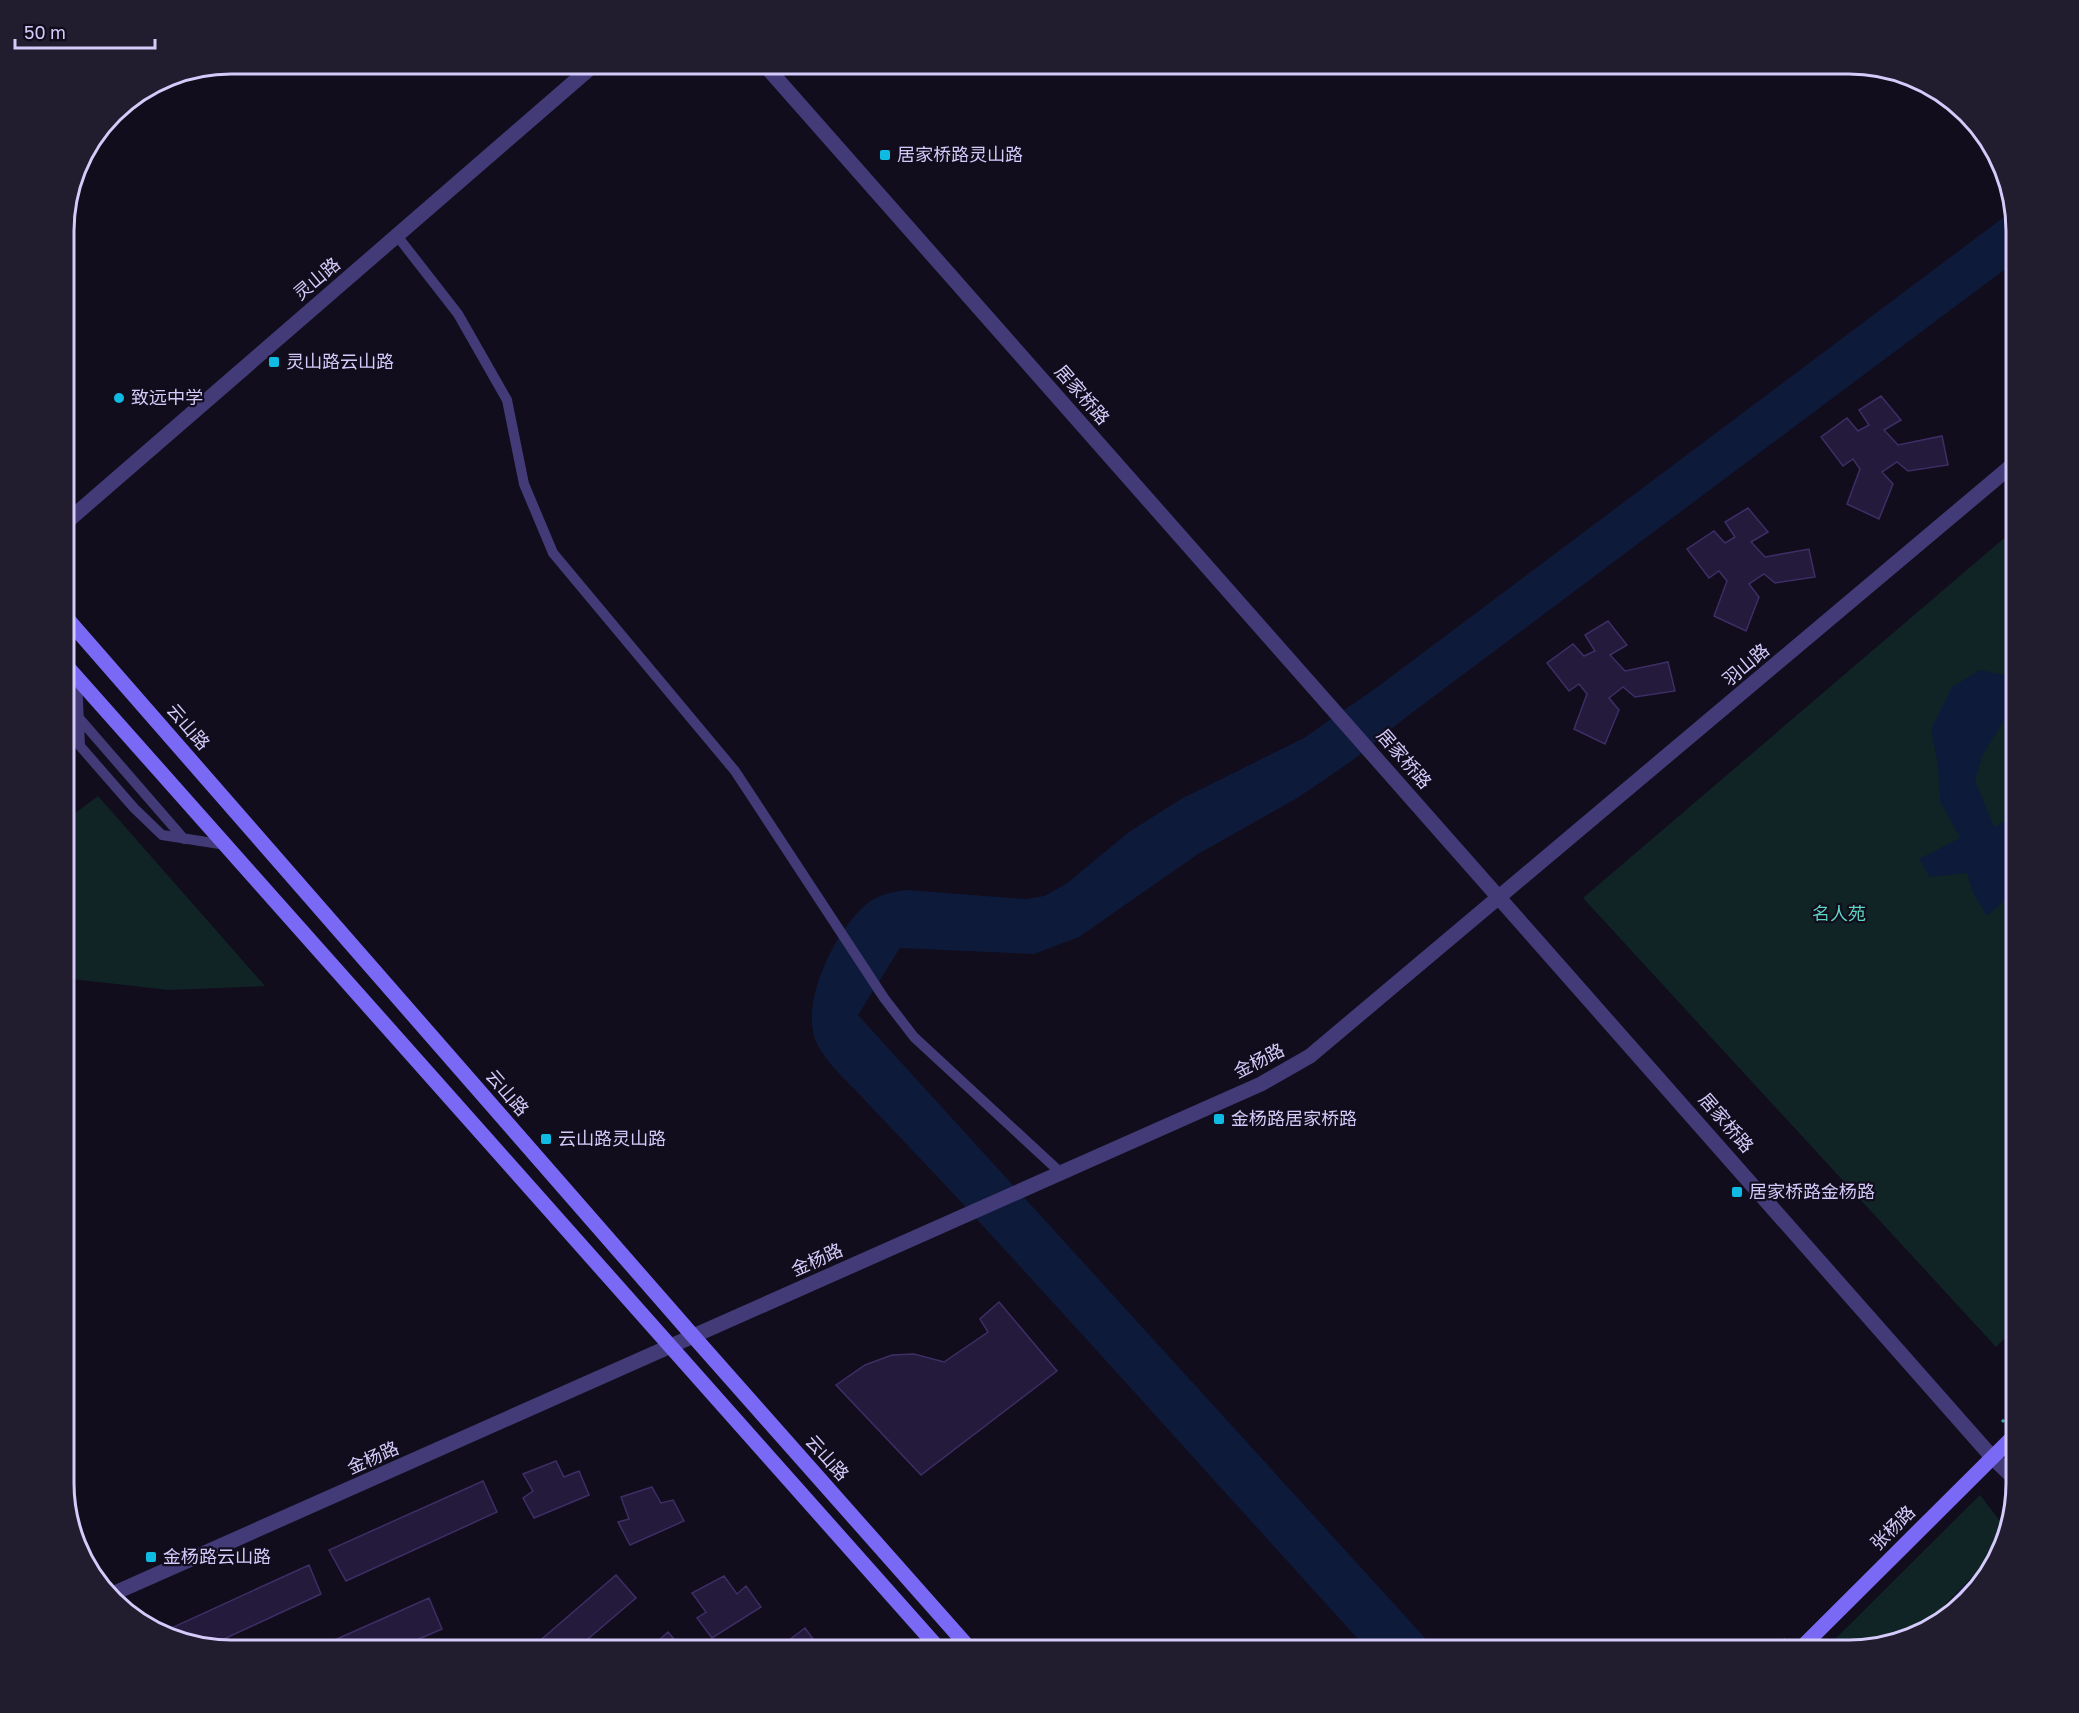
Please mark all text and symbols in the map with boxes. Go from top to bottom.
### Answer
scale bar [15,12,154,50]
text: 50 m [24,21,66,43]
place label: 居家桥路灵山路 [897,143,1023,165]
marker: 居家桥路灵山路 [878,148,892,162]
street label: 灵山路 [289,252,344,304]
place label: 灵山路云山路 [286,350,394,372]
marker: 灵山路云山路 [267,355,281,369]
street label: 居家桥路 [1051,360,1115,429]
place label: 致远中学 [131,386,203,408]
marker: 致远中学 [112,391,126,405]
street label: 羽山路 [1718,638,1773,690]
street label: 云山路 [163,699,215,754]
street label: 居家桥路 [1373,724,1437,793]
park label: 名人苑 [1812,902,1866,924]
street label: 金杨路 [1229,1038,1288,1082]
street label: 云山路 [482,1065,534,1120]
street label: 居家桥路 [1695,1088,1759,1157]
place label: 金杨路居家桥路 [1231,1107,1357,1129]
marker: 金杨路居家桥路 [1212,1112,1226,1126]
place label: 云山路灵山路 [558,1127,666,1149]
marker: 云山路灵山路 [539,1132,553,1146]
place label: 居家桥路金杨路 [1749,1180,1875,1202]
marker: 居家桥路金杨路 [1730,1185,1744,1199]
street label: 金杨路 [787,1238,846,1280]
street label: 云山路 [802,1430,854,1485]
street label: 金杨路 [343,1436,402,1478]
street label: 张杨路 [1865,1500,1919,1554]
place label: 金杨路云山路 [163,1545,271,1567]
marker: 金杨路云山路 [144,1550,158,1564]

